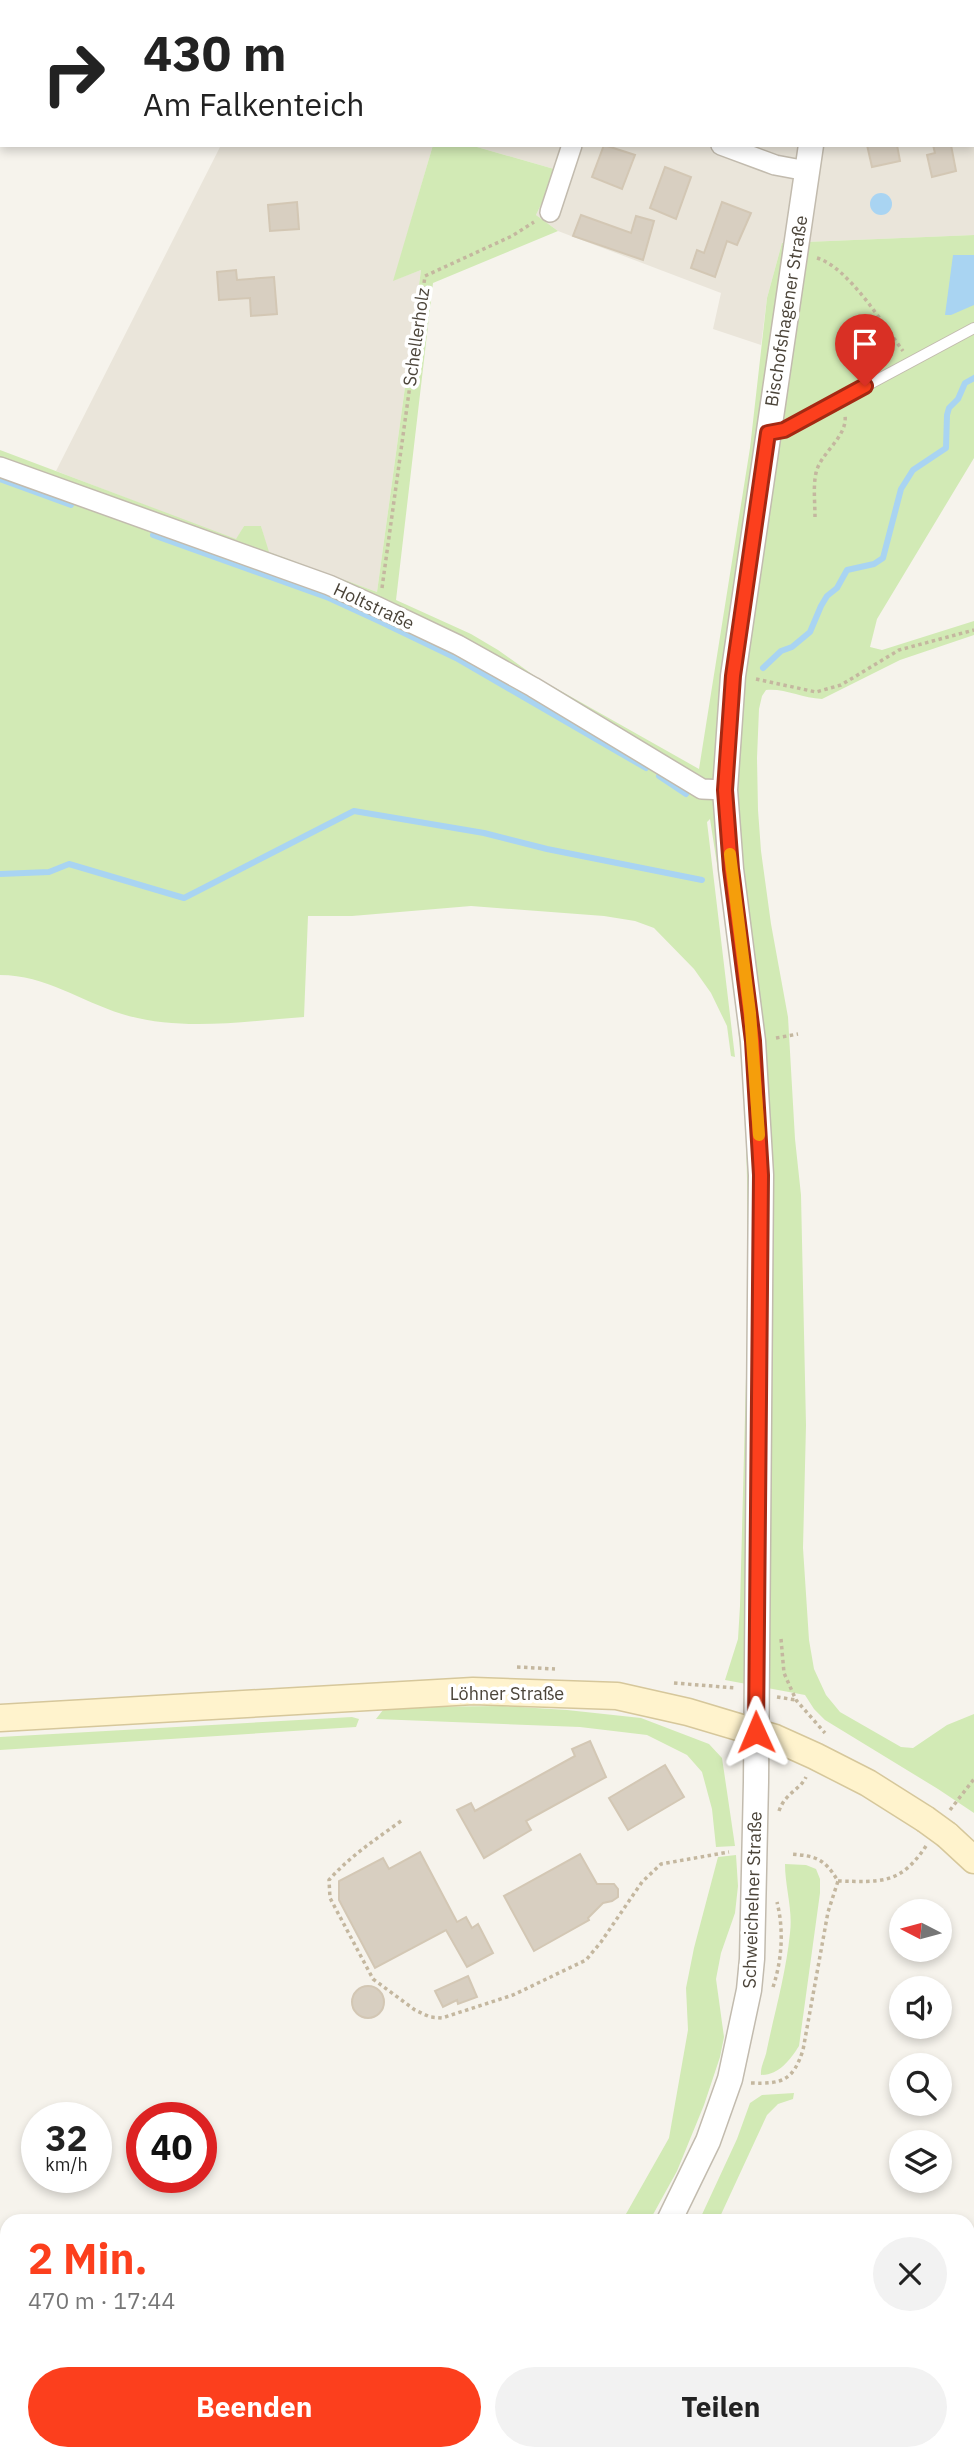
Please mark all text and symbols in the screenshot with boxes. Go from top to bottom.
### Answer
text: 430 m [143,21,287,84]
icon: right [28,28,119,119]
text: Am Falkenteich [143,83,364,125]
street label: Bischofshagener Straße [760,214,812,408]
street label: Schellerholz [398,286,434,388]
pin [835,314,895,386]
icon: arrive [846,325,884,363]
street label: Holtstraße [330,577,418,635]
street label: Löhner Straße [450,1682,564,1705]
position arrow [719,1695,793,1769]
street label: Schweichelner Straße [737,1811,767,1989]
north arrow [889,1899,952,1962]
map controls [889,1899,952,2193]
button: sound [889,1976,952,2039]
button: search [889,2053,952,2116]
speed limit sign: 40 [126,2102,217,2193]
text: 32 [45,2115,88,2161]
button: layers [889,2130,952,2193]
text: km/h [45,2153,88,2176]
text: 2 Min. [28,2231,148,2286]
button: close [873,2237,947,2311]
text: 470 m · 17:44 [28,2285,175,2315]
button: Beenden [28,2367,481,2447]
button: Teilen [495,2367,947,2447]

